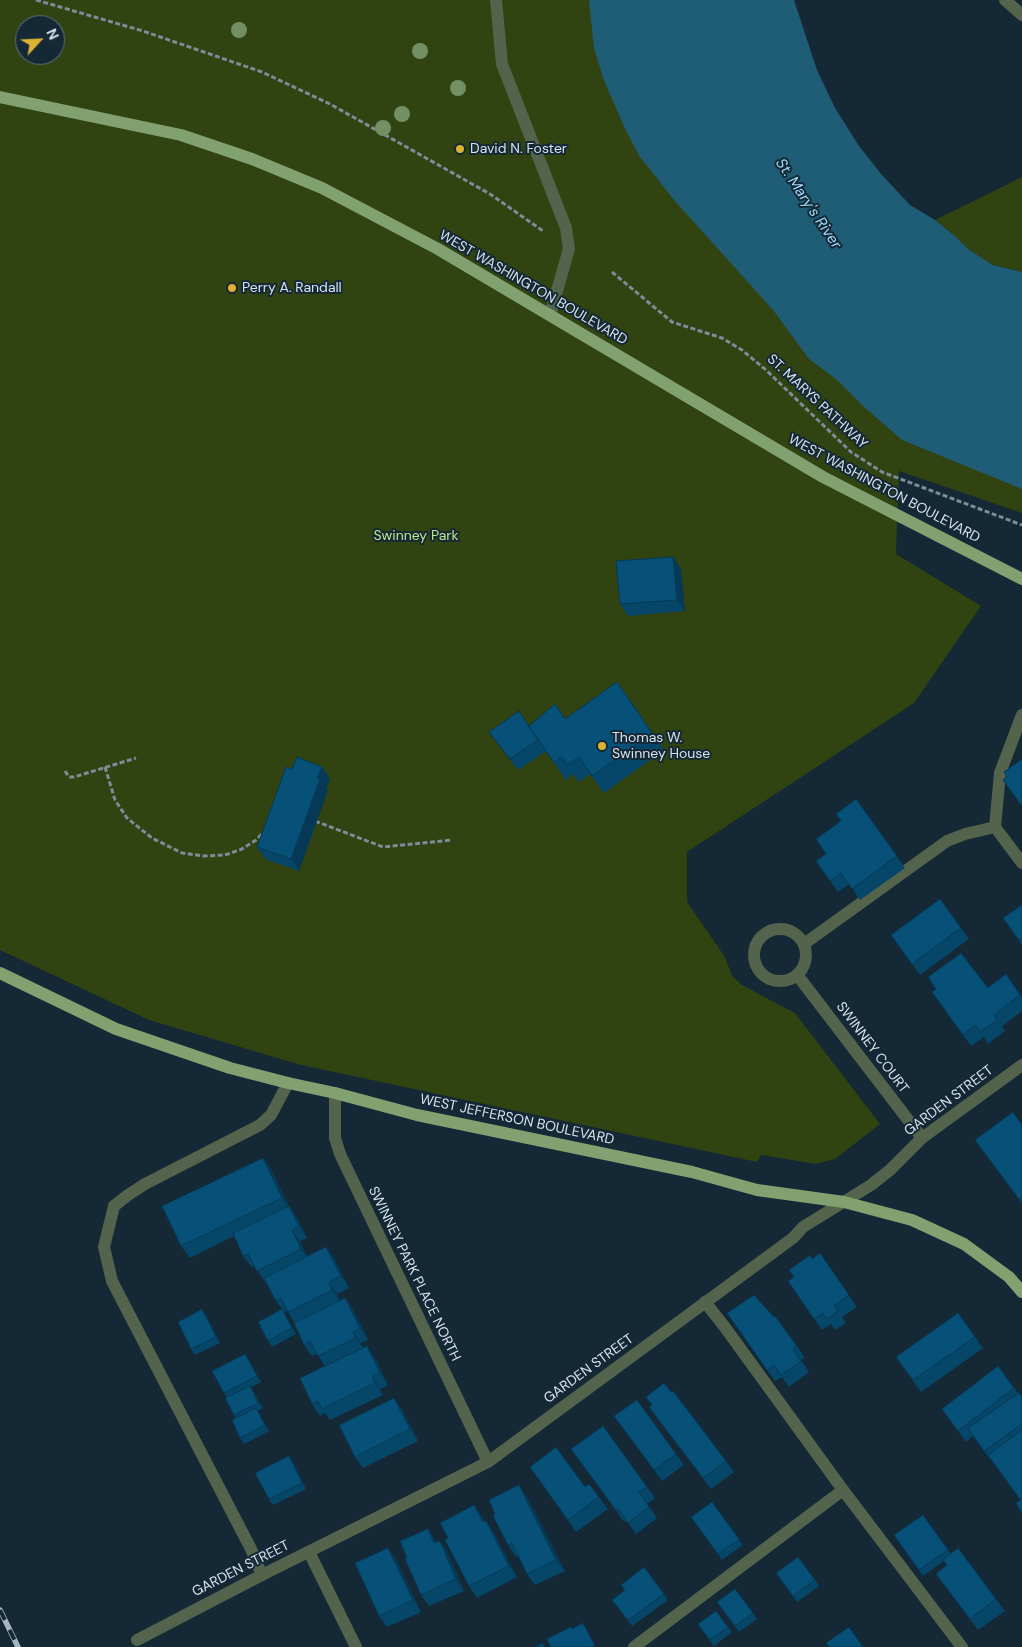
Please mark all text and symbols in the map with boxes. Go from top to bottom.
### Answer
north arrow [15,15,65,65]
text: N [42,26,63,43]
place label: David N. Foster [470,141,567,157]
marker: David N. Foster [454,143,466,155]
water label: St. Mary's River [771,155,845,253]
street label: WEST WASHINGTON BOULEVARD [436,227,630,349]
place label: Perry A. Randall [242,280,342,296]
marker: Perry A. Randall [226,282,238,294]
street label: ST. MARYS PATHWAY [763,351,871,453]
street label: WEST WASHINGTON BOULEVARD [785,431,983,547]
park label: Swinney Park [373,528,459,544]
place label: Thomas W. Swinney House [612,730,710,762]
marker: Thomas W. Swinney House [596,740,608,752]
street label: SWINNEY COURT [832,999,912,1097]
street label: GARDEN STREET [901,1062,997,1140]
street label: WEST JEFFERSON BOULEVARD [418,1091,616,1149]
street label: SWINNEY PARK PLACE NORTH [364,1184,464,1364]
street label: GARDEN STREET [541,1331,637,1407]
street label: GARDEN STREET [190,1537,292,1601]

